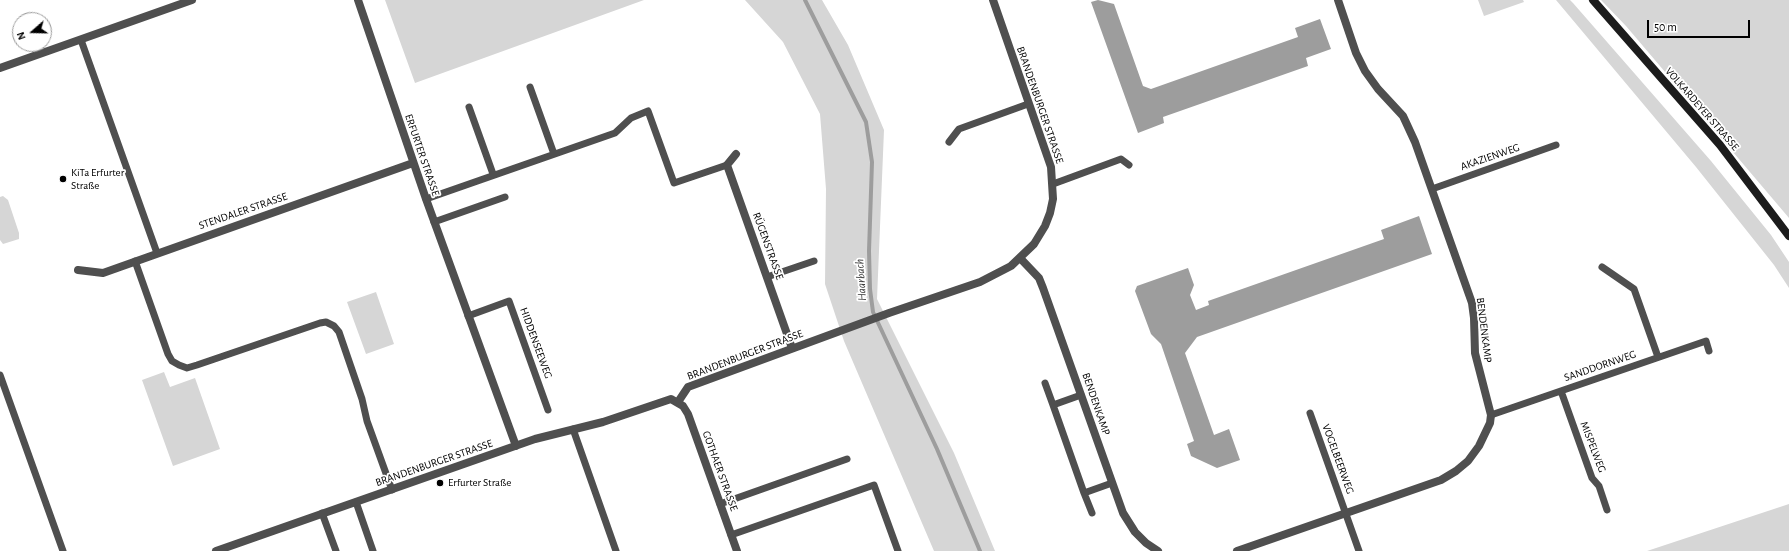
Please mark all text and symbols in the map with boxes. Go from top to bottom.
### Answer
north arrow [12,12,52,52]
scale bar [1649,12,1752,38]
text: 50 m [1654,21,1677,33]
text: N [15,30,28,41]
street label: BRANDENBURGER STRASSE [1014,45,1066,165]
street label: VOLKARDEYER STRASSE [1662,65,1742,153]
street label: ERFURTER STRASSE [402,112,442,198]
street label: AKAZIENWEG [1459,141,1521,173]
place label: KiTa Erfurter Straße [71,166,124,192]
marker: KiTa Erfurter Straße [58,174,68,184]
street label: STENDALER STRASSE [197,190,289,232]
street label: RÜGENSTRASSE [750,211,786,281]
water label: Haarbach [852,258,870,302]
street label: BENDENKAMP [1473,297,1495,363]
street label: HIDDENSEEWEG [517,306,555,380]
street label: BRANDENBURGER STRASSE [685,327,805,383]
street label: SANDDORNWEG [1562,348,1638,384]
street label: BENDENKAMP [1079,371,1113,437]
street label: MISPELWEG [1577,420,1609,474]
street label: VOGELBEERWEG [1319,422,1357,496]
street label: GOTHAER STRASSE [699,429,741,513]
street label: BRANDENBURGER STRASSE [374,437,494,489]
place label: Erfurter Straße [448,476,511,490]
marker: Erfurter Straße [435,478,445,488]

